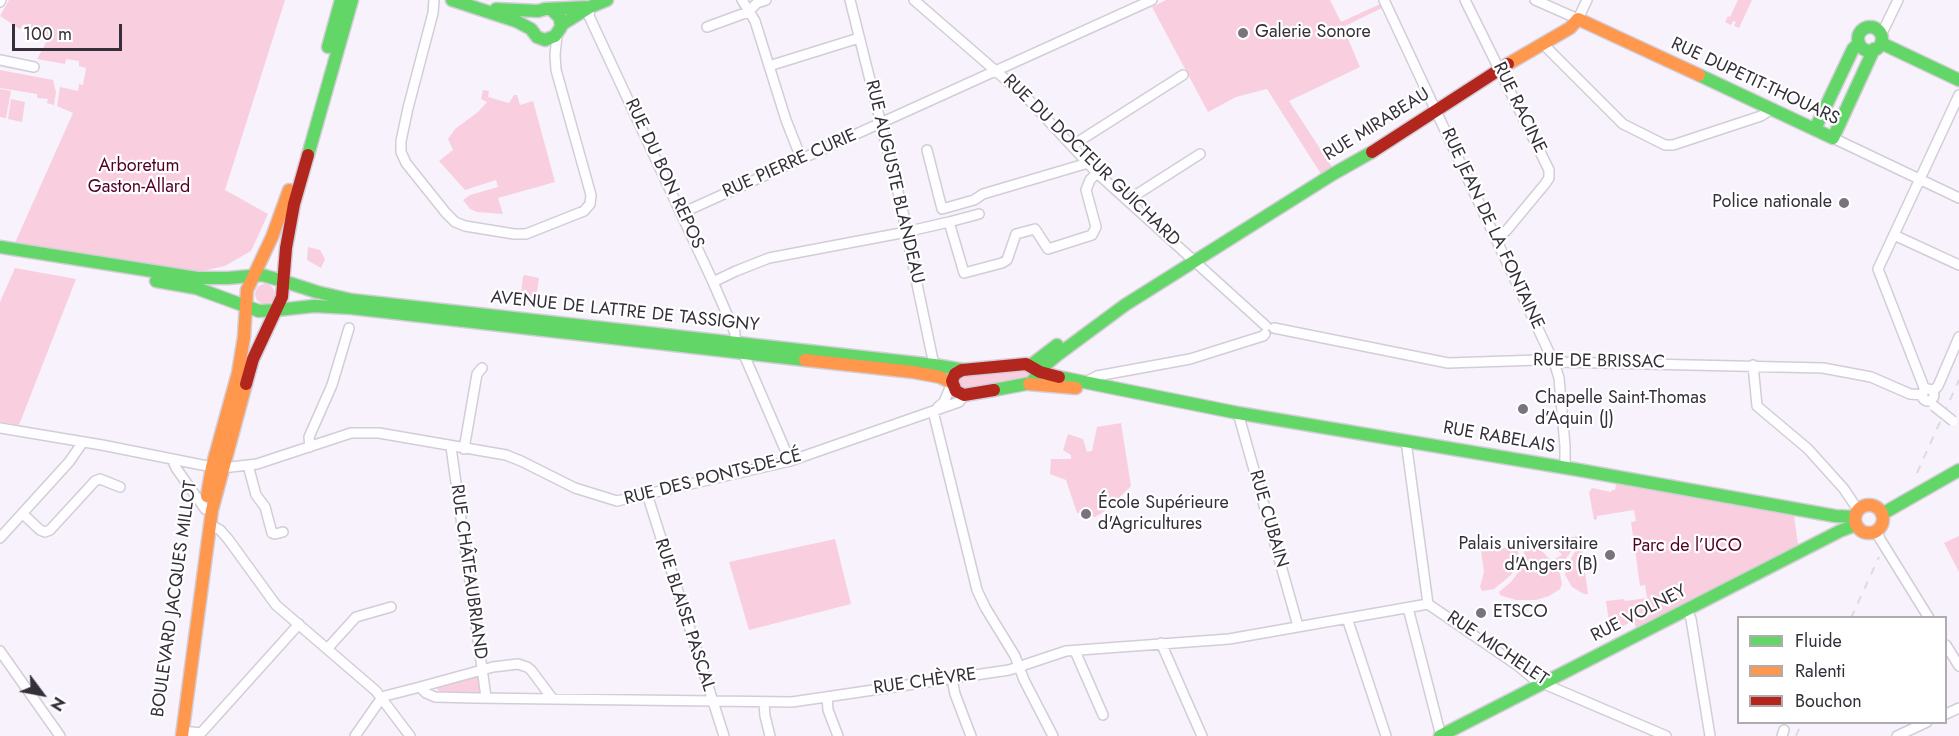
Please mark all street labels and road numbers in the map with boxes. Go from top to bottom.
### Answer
street label: RUE DUPETIT-THOUARS [1667,33,1843,131]
street label: RUE RACINE [1488,59,1550,157]
street label: RUE DU DOCTEUR GUICHARD [998,71,1184,251]
street label: RUE AUGUSTE BLANDEAU [860,78,928,286]
street label: RUE MIRABEAU [1320,84,1434,166]
street label: RUE DU BON REPOS [620,96,708,252]
street label: RUE PIERRE CURIE [720,125,860,203]
street label: RUE JEAN DE LA FONTAINE [1436,125,1548,333]
street label: AVENUE DE LATTRE DE TASSIGNY [490,287,760,337]
street label: RUE DE BRISSAC [1533,350,1665,374]
street label: RUE RABELAIS [1441,418,1557,458]
street label: RUE DES PONTS-DE-CÉ [622,445,804,511]
street label: RUE CUBAIN [1244,468,1292,570]
street label: BOULEVARD JACQUES MILLOT [148,479,202,719]
street label: RUE CHÂTEAUBRIAND [445,483,491,661]
street label: RUE BLAISE PASCAL [649,536,719,694]
street label: RUE VOLNEY [1588,581,1690,647]
street label: RUE MICHELET [1442,607,1552,691]
street label: RUE CHÈVRE [872,664,978,700]

